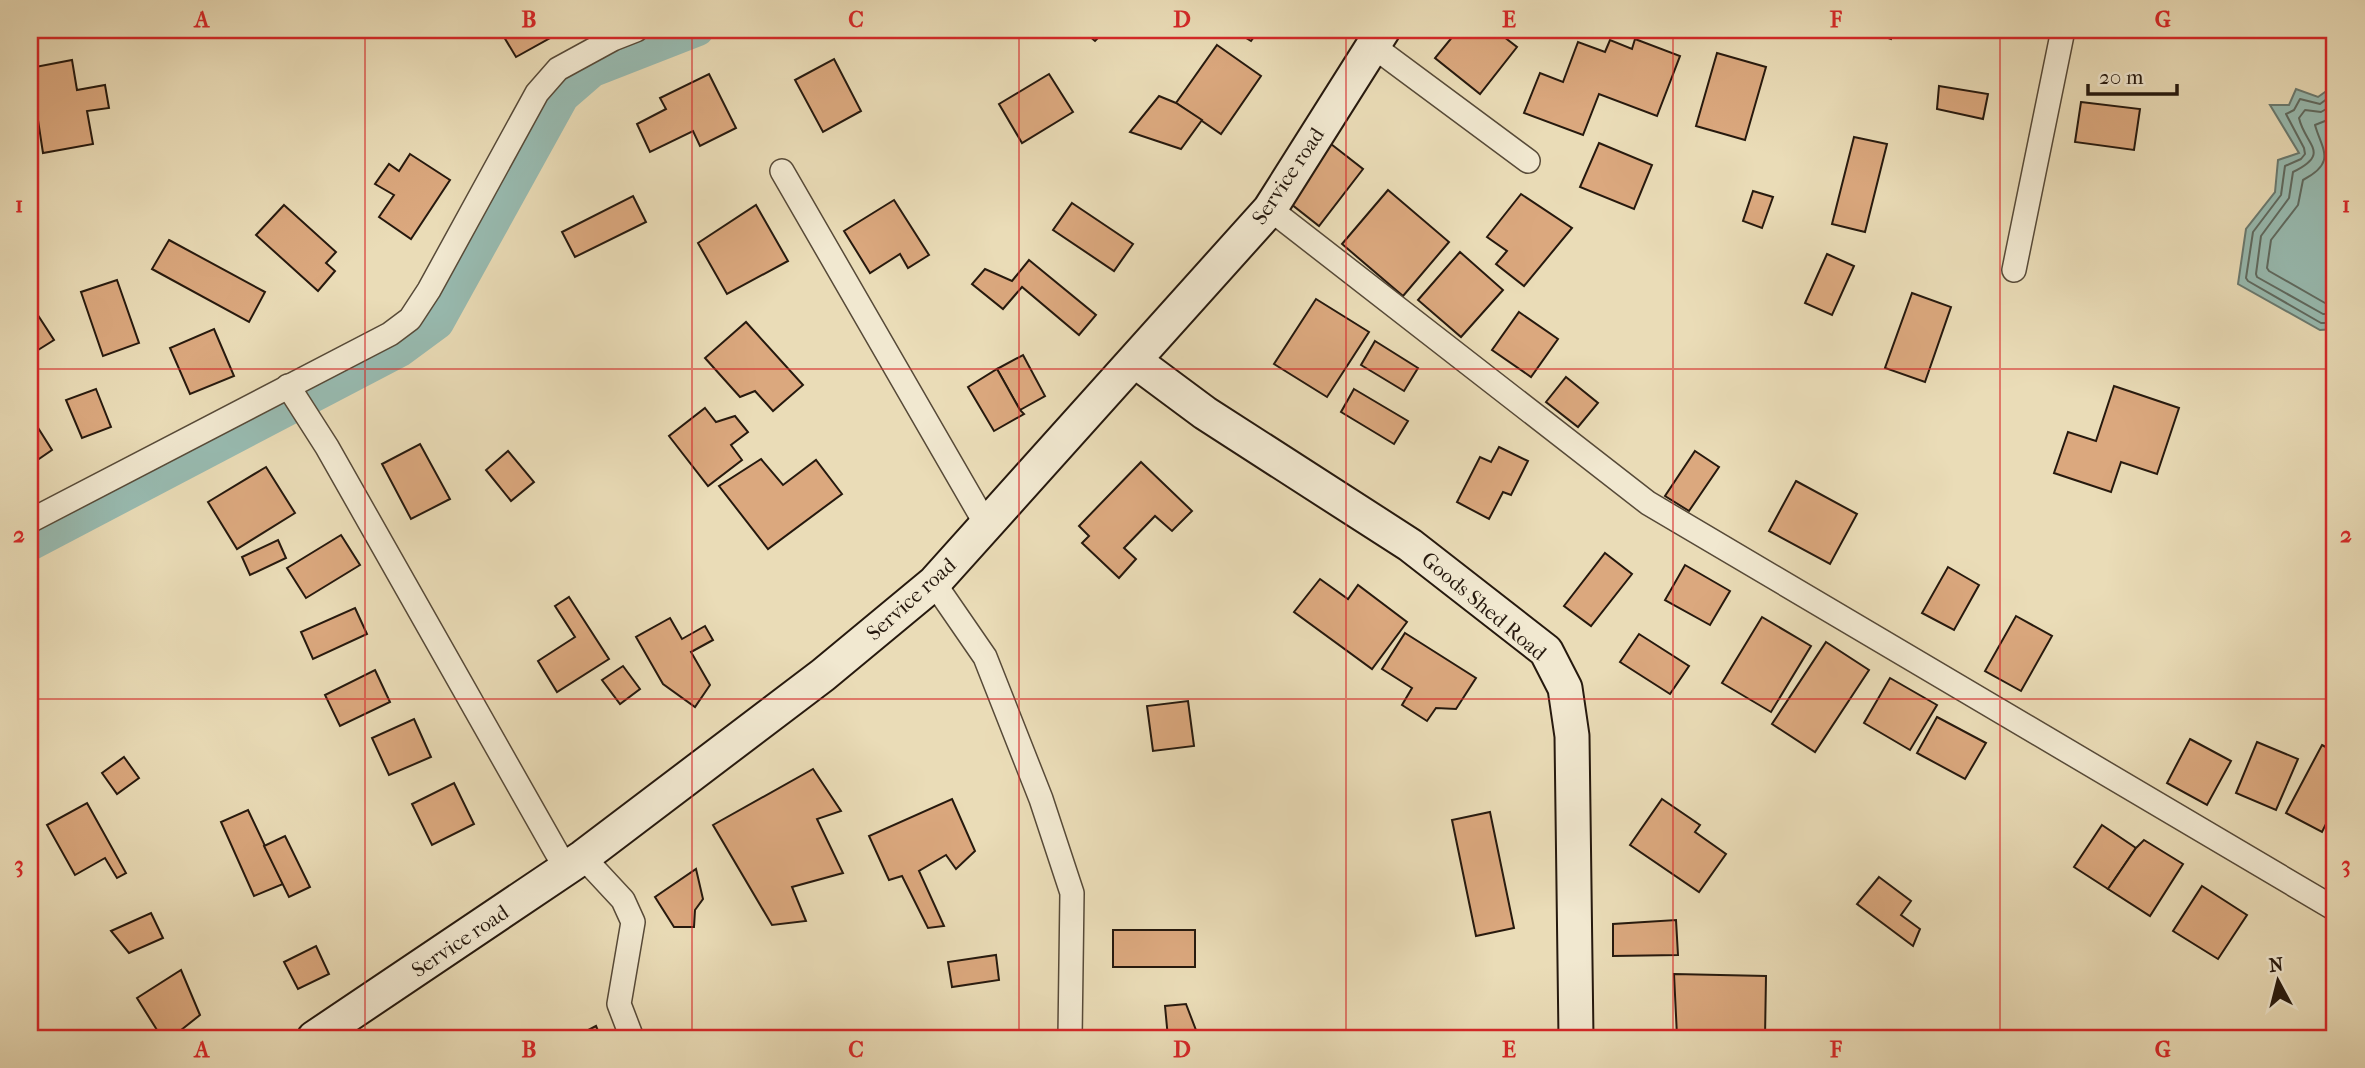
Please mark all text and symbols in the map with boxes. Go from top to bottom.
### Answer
text: A [193,6,211,33]
text: B [522,6,537,33]
text: C [848,6,864,33]
text: D [1173,6,1191,33]
text: E [1502,6,1516,33]
text: F [1829,6,1843,33]
text: G [2155,6,2171,33]
scale bar [2088,52,2178,96]
text: 20 m [2099,65,2144,89]
street label: Service road [1247,123,1329,229]
text: 1 [15,191,23,218]
text: 1 [2342,191,2350,218]
text: 2 [13,521,25,548]
text: 2 [2340,521,2352,548]
street label: Goods Shed Road [1417,547,1552,666]
street label: Service road [862,552,961,645]
text: 3 [14,851,24,878]
text: 3 [2341,851,2351,878]
street label: Service road [407,900,513,982]
north arrow [2242,946,2312,1016]
text: N [2268,953,2285,977]
text: A [193,1036,211,1063]
text: B [522,1036,537,1063]
text: C [848,1036,864,1063]
text: D [1173,1036,1191,1063]
text: E [1502,1036,1516,1063]
text: F [1829,1036,1843,1063]
text: G [2155,1036,2171,1063]

